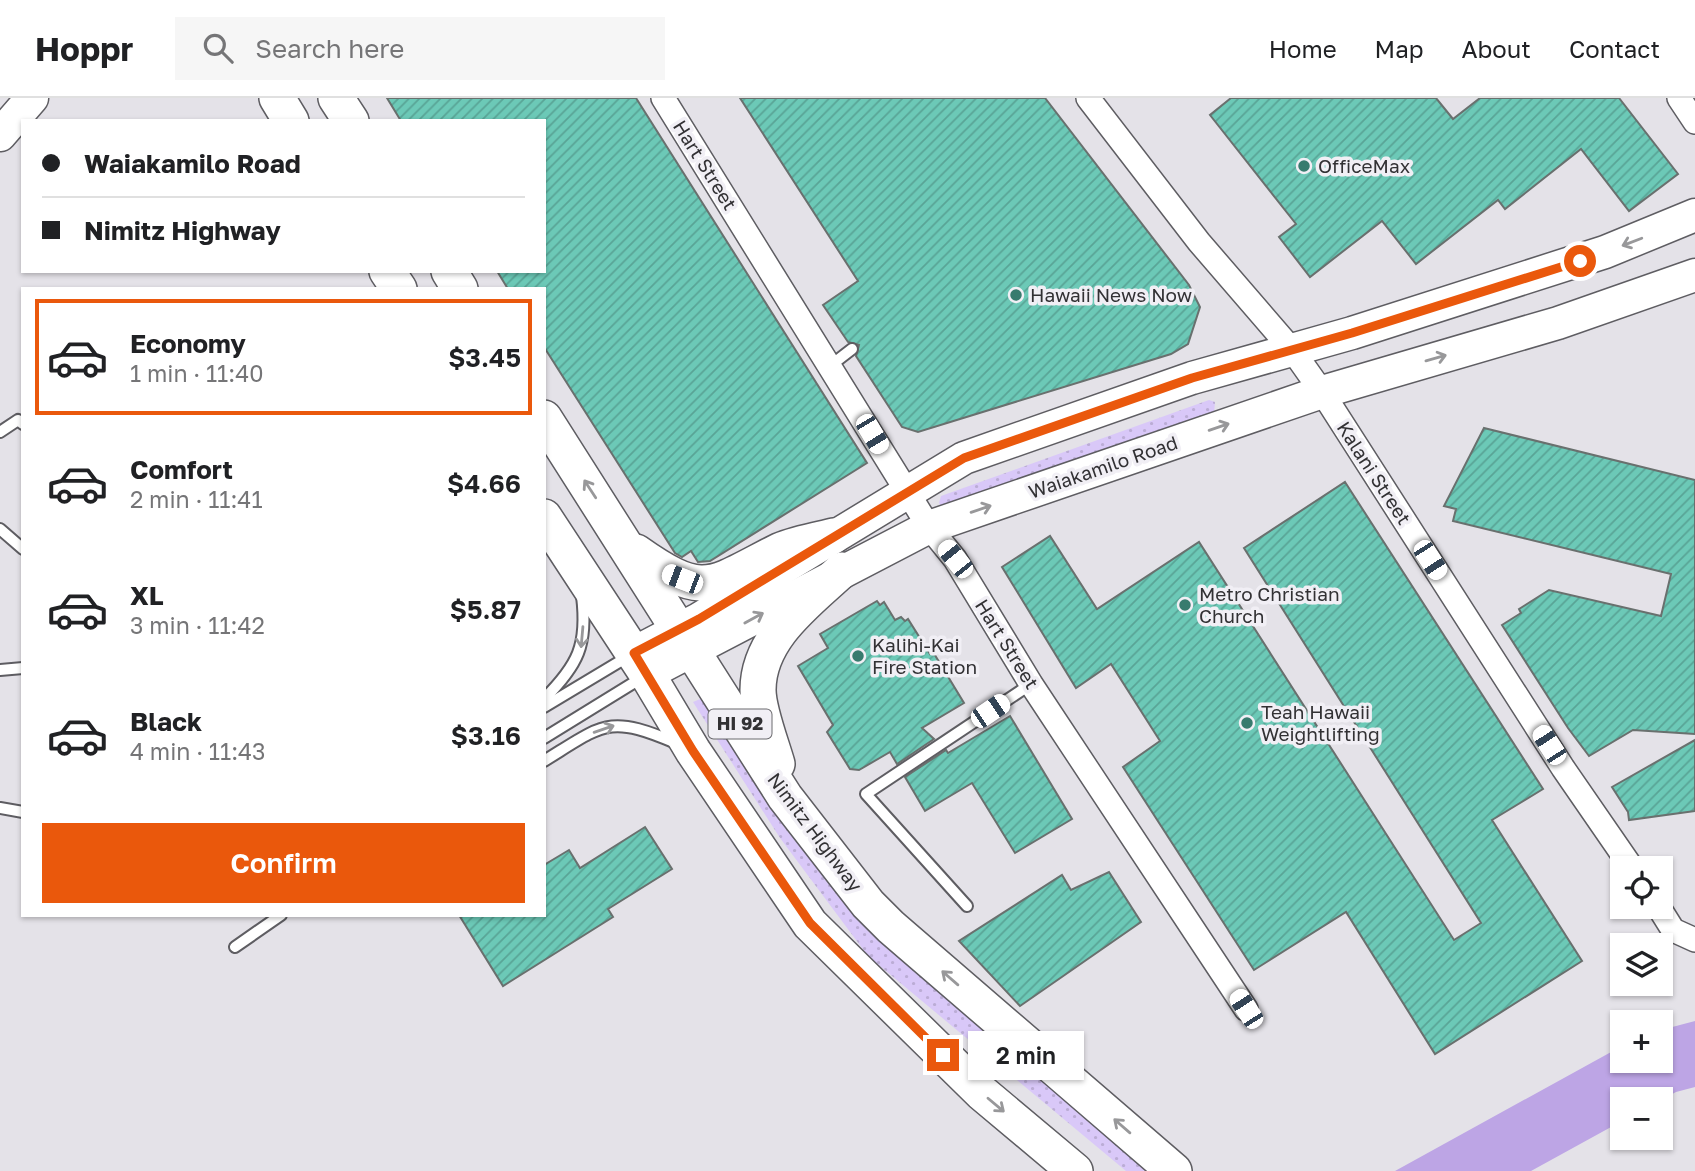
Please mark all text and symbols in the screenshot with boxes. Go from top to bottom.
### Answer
search box [175,17,665,80]
text: Hoppr [35,29,133,68]
icon: search [199,29,237,67]
text: Search here [255,33,404,64]
text: Home [1269,34,1337,63]
text: Map [1375,34,1424,63]
text: About [1462,34,1531,63]
text: Contact [1569,34,1660,63]
street label: Hart Street [669,116,742,214]
text: Waiakamilo Road [84,148,301,179]
place label: OfficeMax [1318,154,1410,177]
marker: OfficeMax [1296,158,1312,174]
text: Nimitz Highway [84,215,281,246]
one-way arrow [1622,236,1644,249]
route start [1564,245,1596,277]
place label: Hawaii News Now [1030,283,1192,306]
marker: Hawaii News Now [1008,287,1024,303]
icon: car [46,326,109,389]
text: Economy [130,328,246,359]
text: $3.45 [448,342,521,373]
one-way arrow [1425,351,1447,364]
text: 1 min · 11:40 [130,359,263,387]
car [853,411,892,457]
street label: Kalani Street [1333,417,1416,529]
one-way arrow [1208,420,1230,433]
street label: Waiakamilo Road [1025,430,1180,503]
icon: car [46,452,109,515]
text: Comfort [130,454,233,485]
text: $4.66 [447,468,521,499]
one-way arrow [583,479,597,499]
text: 2 min · 11:41 [130,485,263,513]
one-way arrow [969,502,991,514]
car [934,536,977,582]
car [1410,537,1451,583]
car [659,562,706,596]
icon: car [46,578,109,641]
text: XL [130,580,164,611]
place label: Metro Christian Church [1199,582,1340,627]
text: $5.87 [450,594,521,625]
street label: Hart Street [971,595,1044,693]
marker: Metro Christian Church [1177,597,1193,613]
text: 3 min · 11:42 [130,611,265,639]
one-way arrow [744,611,764,625]
one-way arrow [575,625,588,648]
place label: Kalihi-Kai Fire Station [872,633,977,678]
marker: Kalihi-Kai Fire Station [850,648,866,664]
car [967,691,1014,731]
place label: Teah Hawaii Weightlifting [1261,700,1380,745]
icon: car [46,704,109,767]
text: Black [130,706,202,737]
road number: HI 92 [708,710,772,738]
marker: Teah Hawaii Weightlifting [1239,715,1255,731]
text: $3.16 [451,720,521,751]
one-way arrow [593,722,615,734]
car [1529,722,1570,768]
text: 4 min · 11:43 [130,737,266,765]
street label: Nimitz Highway [763,768,868,896]
button: Confirm [42,823,525,903]
map controls [1610,856,1673,1150]
button: locate [1610,856,1673,919]
button: layers [1610,933,1673,996]
one-way arrow [941,970,959,986]
car [1226,986,1267,1032]
button: + [1610,1010,1673,1073]
callout: 2 min [968,1030,1083,1080]
route end [927,1039,959,1071]
text: 2 min [996,1041,1056,1069]
button: − [1610,1087,1673,1150]
one-way arrow [987,1097,1005,1113]
one-way arrow [1113,1118,1131,1134]

